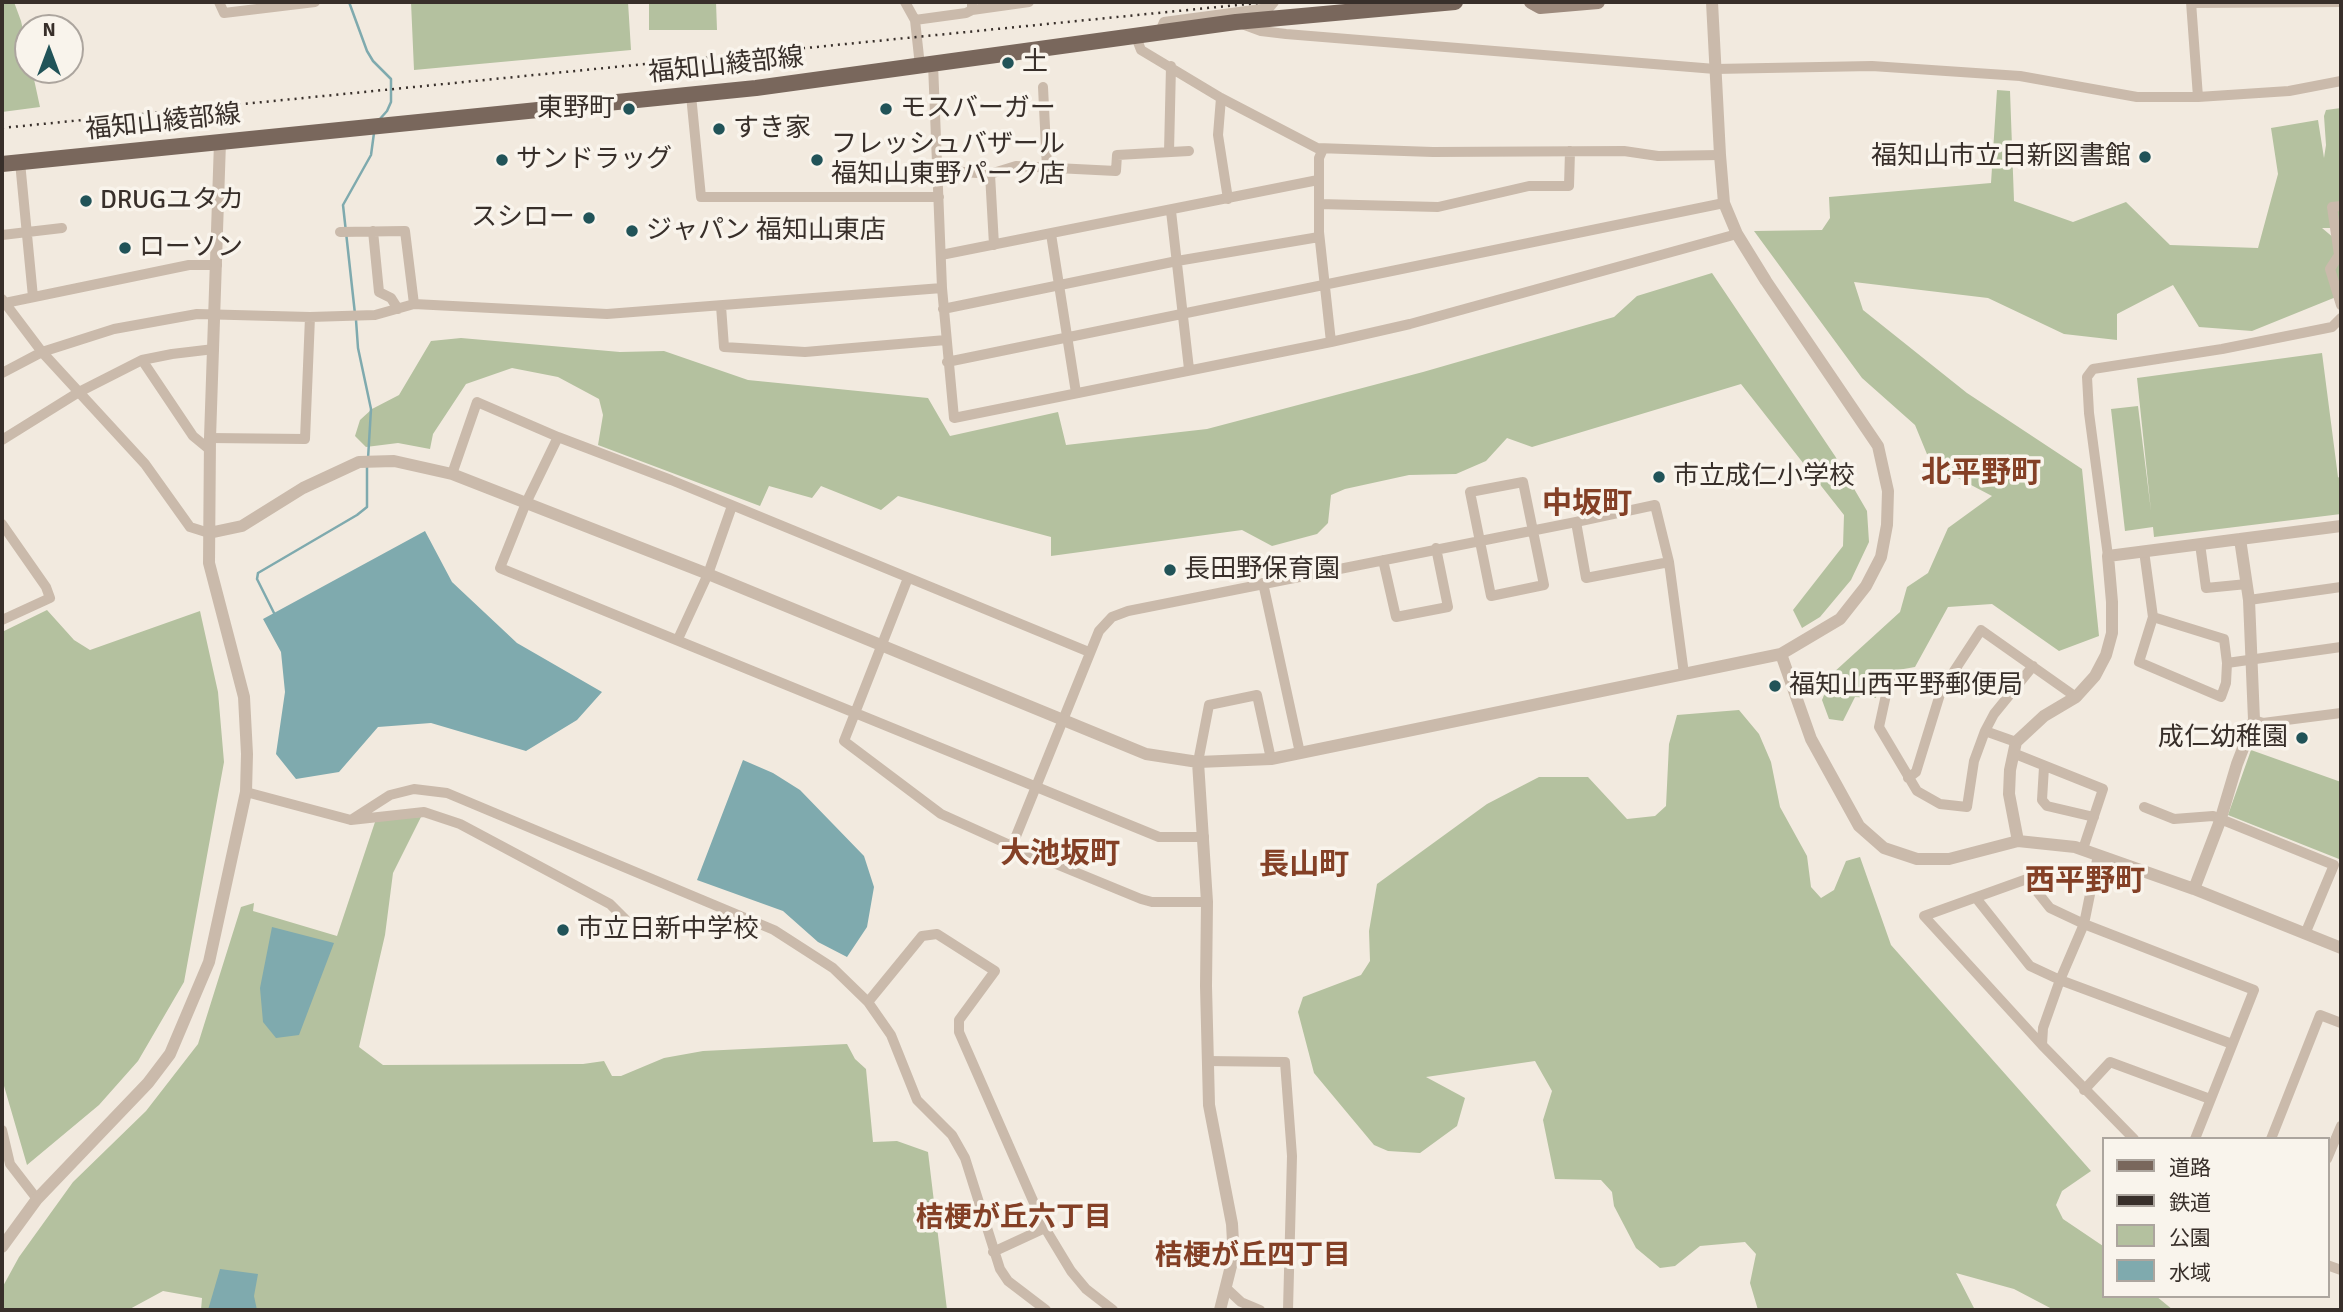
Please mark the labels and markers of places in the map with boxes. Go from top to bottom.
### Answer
place label: 土 [1022,47,1048,79]
marker: 土 [1000,55,1016,71]
place label: 東野町 [537,93,615,125]
place label: モスバーガー [900,93,1056,125]
marker: 東野町 [621,101,637,117]
marker: モスバーガー [878,101,894,117]
place label: すき家 [733,113,811,145]
marker: すき家 [711,121,727,137]
place label: フレッシュバザール 福知山東野パーク店 [831,129,1065,190]
place label: 福知山市立日新図書館 [1871,141,2131,173]
place label: サンドラッグ [516,144,672,176]
marker: 福知山市立日新図書館 [2137,149,2153,165]
marker: サンドラッグ [494,152,510,168]
marker: フレッシュバザール 福知山東野パーク店 [809,152,825,168]
place label: DRUGユタカ [100,185,244,217]
marker: DRUGユタカ [78,193,94,209]
place label: スシロー [471,202,575,234]
marker: スシロー [581,210,597,226]
place label: ジャパン 福知山東店 [646,215,886,247]
marker: ジャパン 福知山東店 [624,223,640,239]
place label: ローソン [139,232,243,264]
marker: ローソン [117,240,133,256]
place label: 市立成仁小学校 [1673,461,1855,493]
marker: 市立成仁小学校 [1651,469,1667,485]
place label: 長田野保育園 [1184,554,1340,586]
marker: 長田野保育園 [1162,562,1178,578]
place label: 福知山西平野郵便局 [1789,670,2023,702]
marker: 福知山西平野郵便局 [1767,678,1783,694]
place label: 成仁幼稚園 [2158,722,2288,754]
marker: 成仁幼稚園 [2294,730,2310,746]
place label: 市立日新中学校 [577,914,759,946]
marker: 市立日新中学校 [555,922,571,938]

